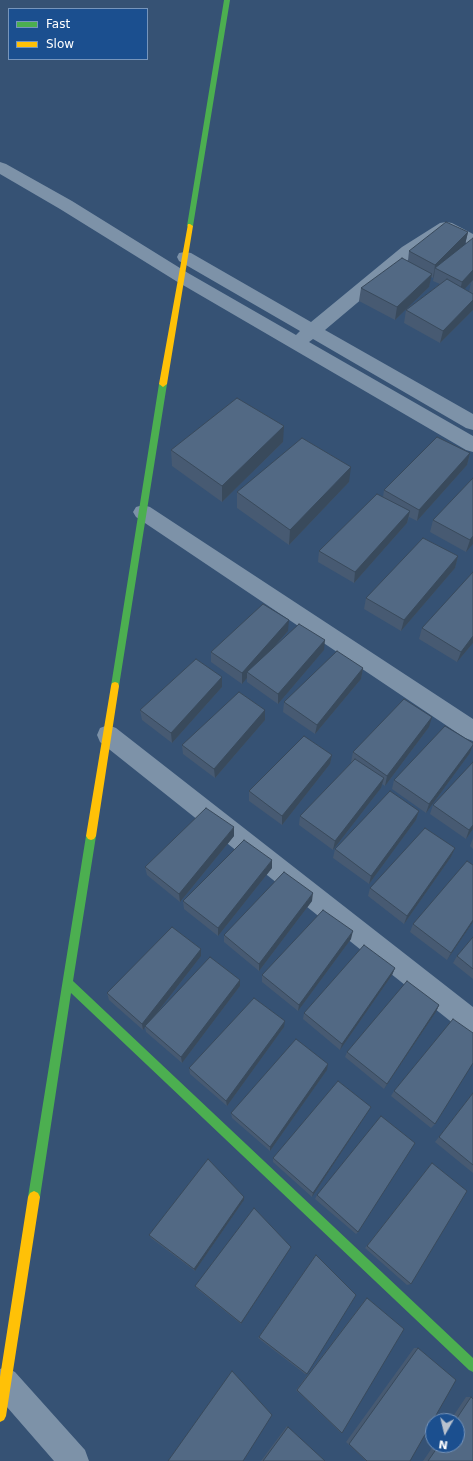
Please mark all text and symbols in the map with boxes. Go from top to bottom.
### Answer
legend [8,8,148,60]
text: Fast [46,17,70,31]
text: Slow [46,37,74,51]
north arrow [425,1413,465,1453]
text: N [438,1437,449,1451]

